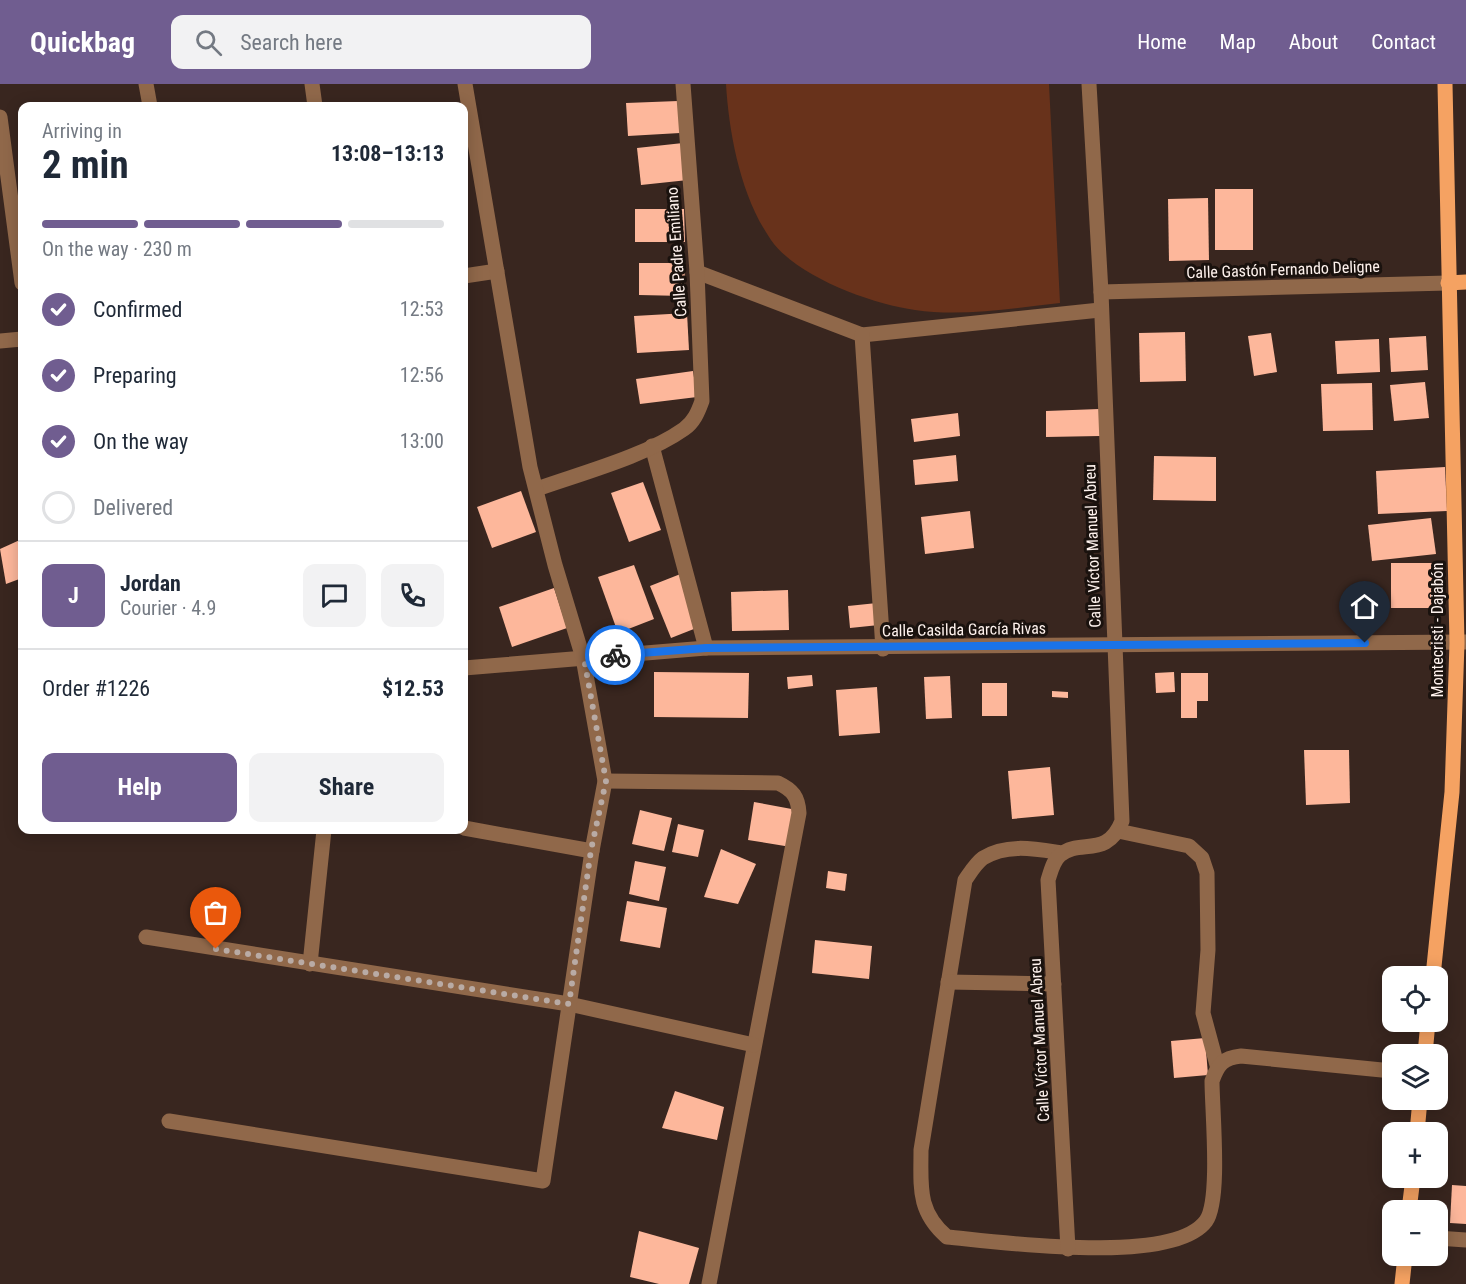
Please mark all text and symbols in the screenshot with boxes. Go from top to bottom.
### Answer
search box [171,15,591,69]
text: Quickbag [30,26,135,59]
icon: search [192,26,225,59]
text: Search here [240,30,342,55]
text: Home [1137,30,1187,54]
text: Map [1220,30,1256,54]
text: About [1289,30,1338,54]
text: Contact [1371,30,1436,54]
text: Arriving in [42,119,122,143]
text: 13:08–13:13 [331,141,444,166]
text: 2 min [42,142,129,188]
street label: Calle Padre Emiliano [662,186,691,317]
text: On the way · 230 m [42,237,192,261]
street label: Calle Gastón Fernando Deligne [1186,257,1380,282]
icon: check [42,293,75,326]
text: Confirmed [93,297,182,322]
text: 12:53 [400,297,444,321]
icon: check [42,359,75,392]
text: Preparing [93,363,177,388]
text: 12:56 [400,363,444,387]
icon: check [42,425,75,458]
text: On the way [93,429,188,454]
text: 13:00 [400,429,444,453]
street label: Calle Víctor Manuel Abreu [1080,464,1105,628]
text: Delivered [93,495,173,520]
street label: Montecristi - Dajabón [1428,563,1447,697]
button: chat [303,564,366,627]
button: phone [381,564,444,627]
text: Jordan [120,571,181,596]
pin [1339,581,1390,643]
text: J [68,583,79,608]
icon: home [1348,590,1381,623]
text: Courier · 4.9 [120,596,216,620]
street label: Calle Casilda García Rivas [882,619,1046,640]
courier [585,625,645,685]
icon: bike [599,639,632,672]
text: Order #1226 [42,676,150,701]
text: $12.53 [382,676,444,701]
button: Help [42,753,237,822]
button: Share [249,753,444,822]
pin [190,887,241,949]
icon: bag [199,896,232,929]
street label: Calle Víctor Manuel Abreu [1026,958,1053,1122]
map controls [1382,966,1448,1266]
button: locate [1382,966,1448,1032]
button: layers [1382,1044,1448,1110]
button: + [1382,1122,1448,1188]
button: − [1382,1200,1448,1266]

